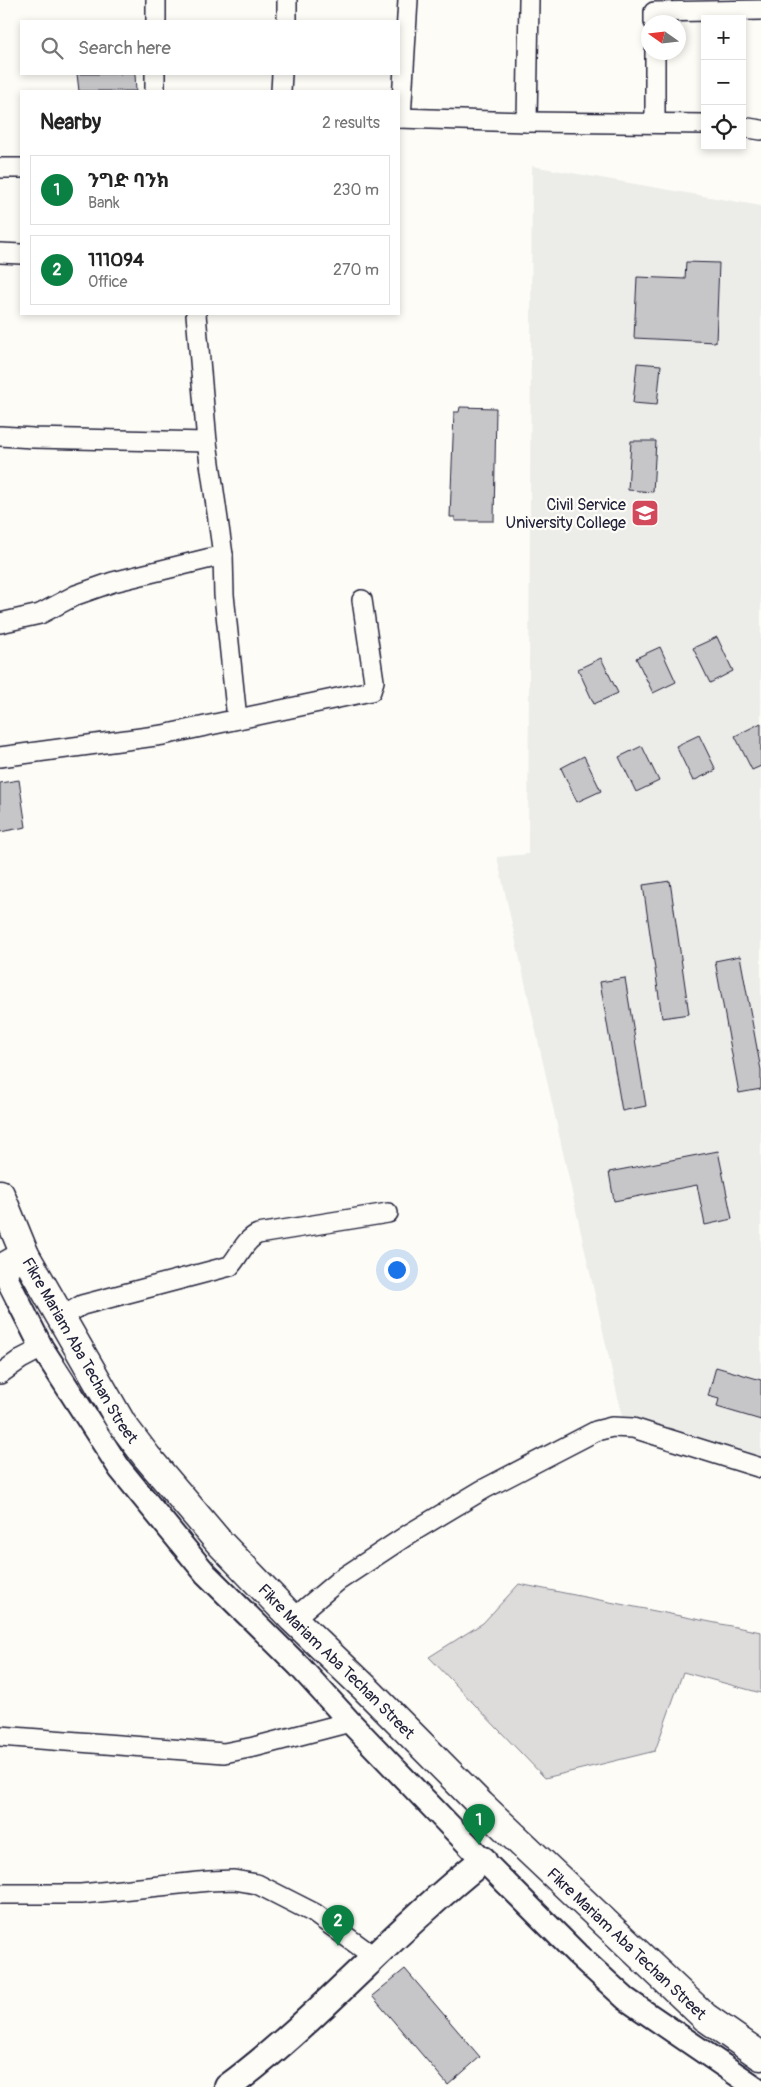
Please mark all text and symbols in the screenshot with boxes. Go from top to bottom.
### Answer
north arrow [641,15,686,60]
map controls [701,15,746,150]
button: + [701,15,746,60]
search box [20,20,400,75]
icon: search [38,34,66,62]
text: Search here [78,36,171,60]
button: − [701,60,746,105]
button: locate [701,105,746,150]
text: Nearby [40,109,101,136]
text: 2 results [322,113,380,133]
text: ንግድ ባንክ [88,169,169,193]
text: 1 [54,180,60,200]
text: 230 m [333,180,379,200]
text: Bank [88,193,120,213]
text: 111094 [88,248,144,272]
text: 2 [53,260,61,280]
text: 270 m [333,260,379,280]
text: Office [88,272,128,292]
place label: Civil Service University College [506,495,626,533]
school or university icon: Civil Service University College [630,498,660,528]
street label: Fikre Mariam Aba Techan Street [17,1254,142,1448]
your location [384,1257,410,1283]
street label: Fikre Mariam Aba Techan Street [254,1580,419,1744]
pin: 1 [463,1804,495,1845]
street label: Fikre Mariam Aba Techan Street [542,1864,711,2025]
pin: 2 [322,1905,354,1946]

